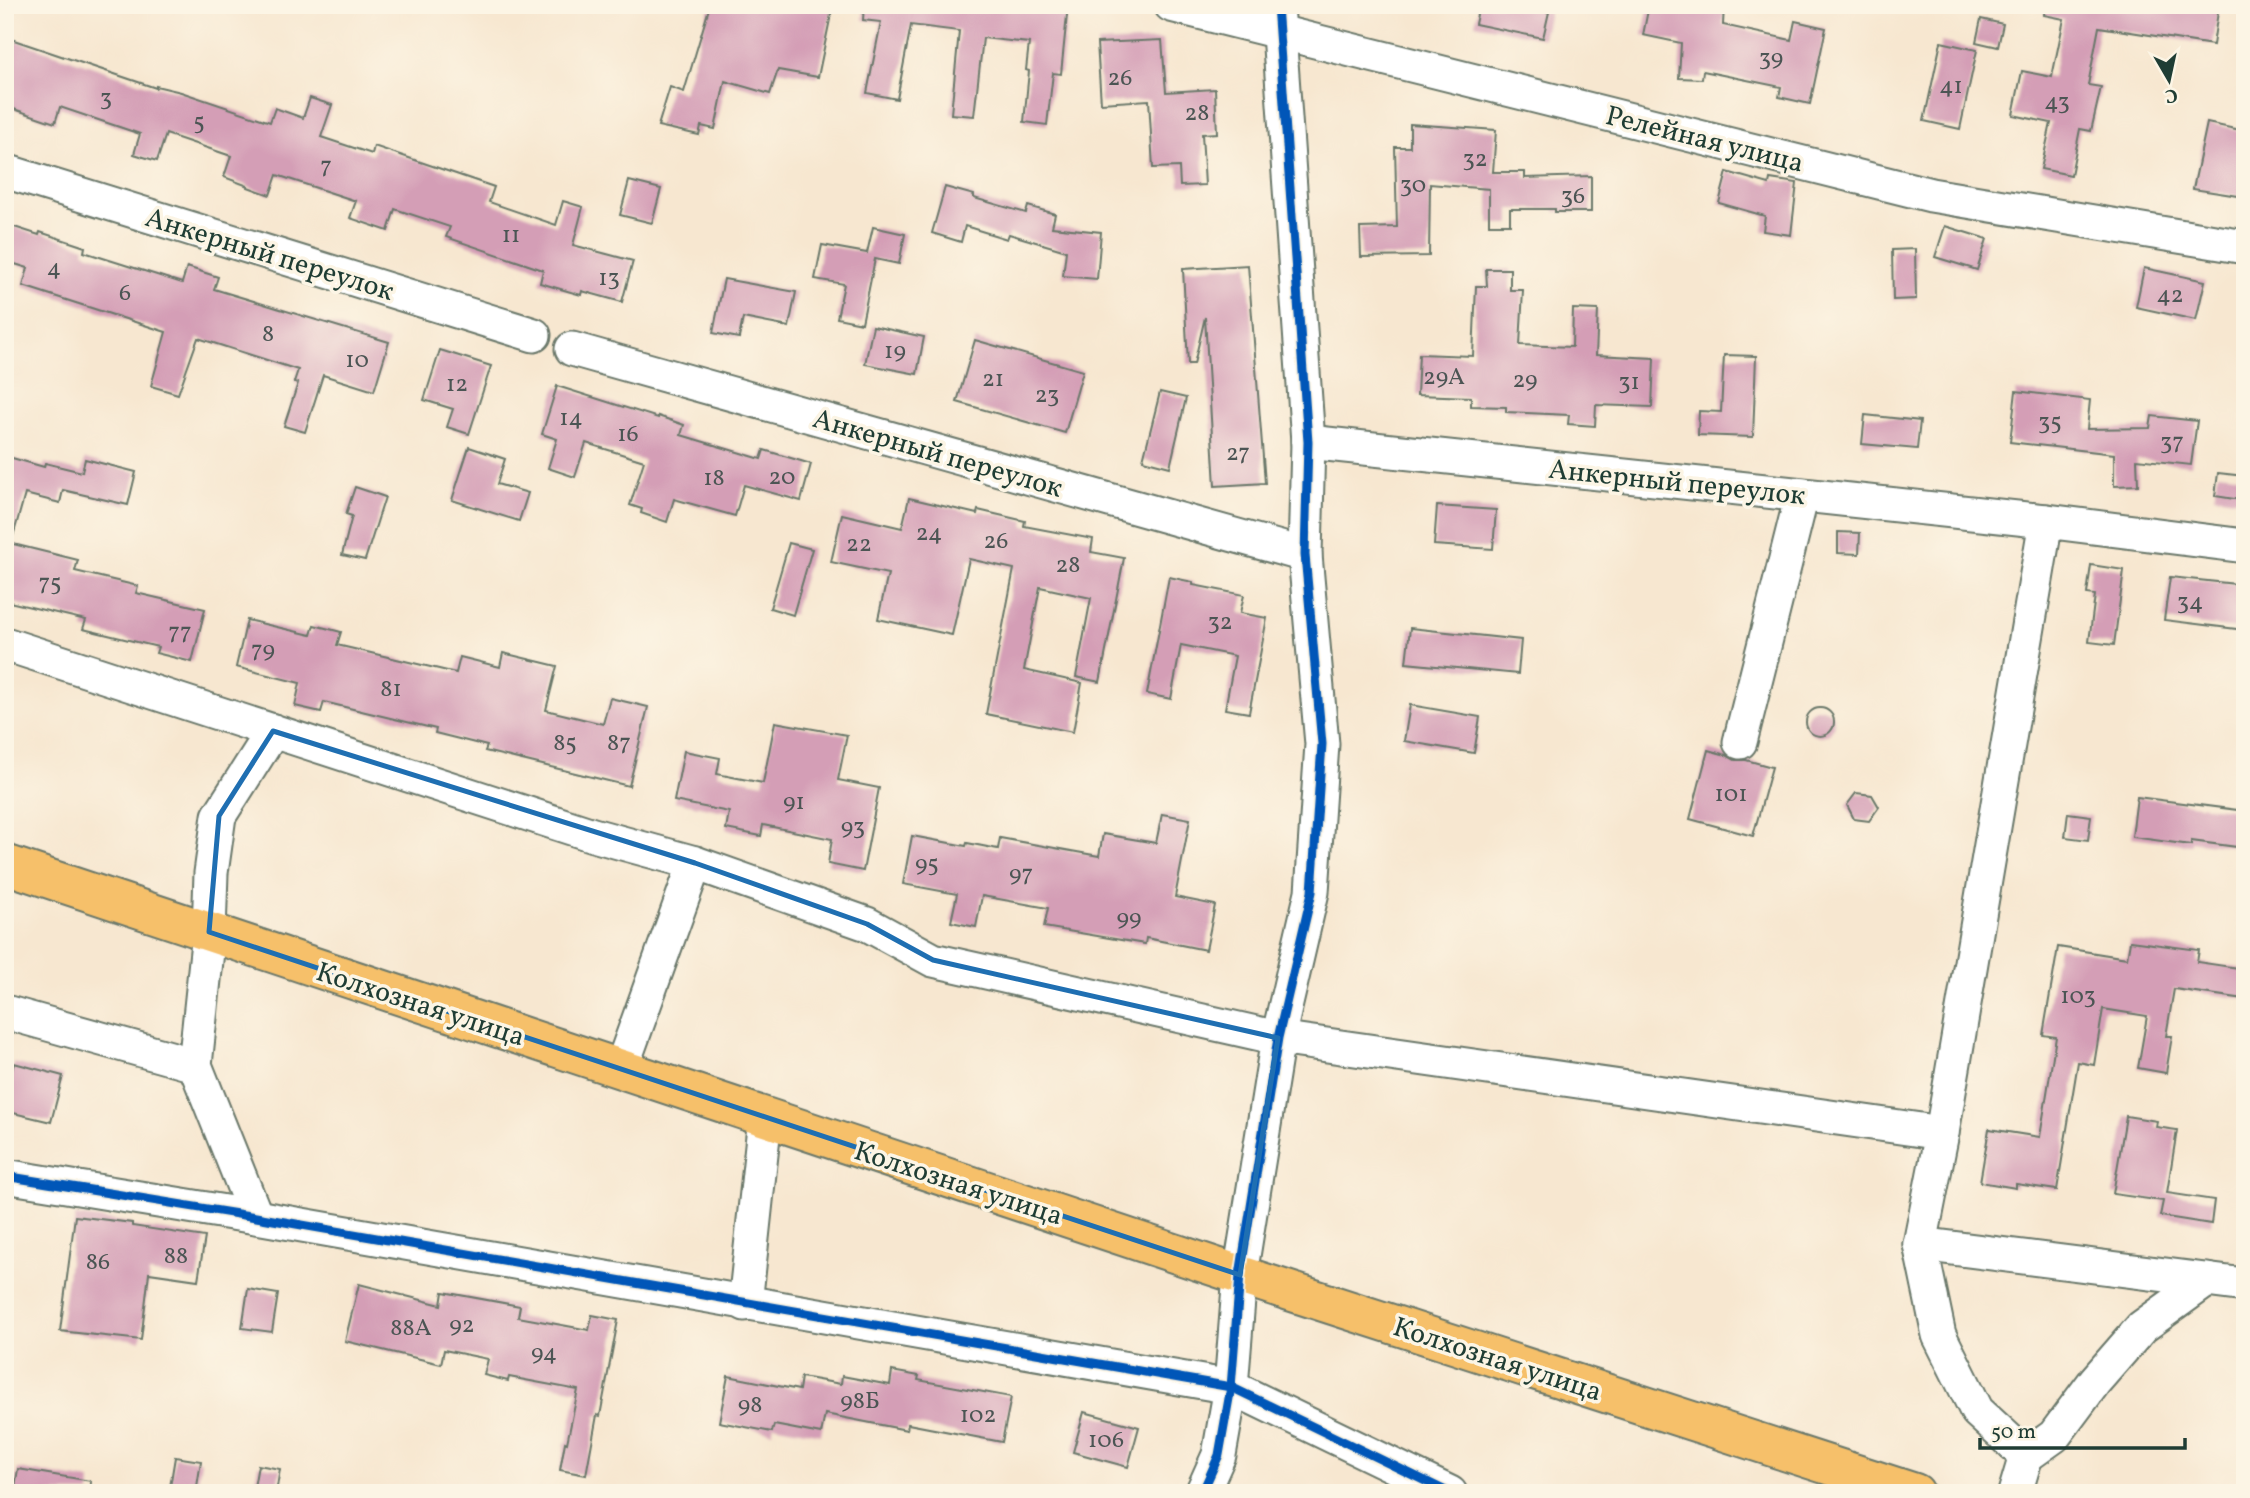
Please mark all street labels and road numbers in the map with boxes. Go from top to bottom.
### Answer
street label: Релейная улица [1601,97,1808,184]
street label: Анкерный переулок [140,199,398,312]
street label: Анкерный переулок [808,400,1067,509]
street label: Анкерный переулок [1546,451,1807,516]
street label: Колхозная улица [311,953,530,1058]
street label: Колхозная улица [849,1132,1068,1237]
street label: Колхозная улица [1388,1308,1607,1413]

